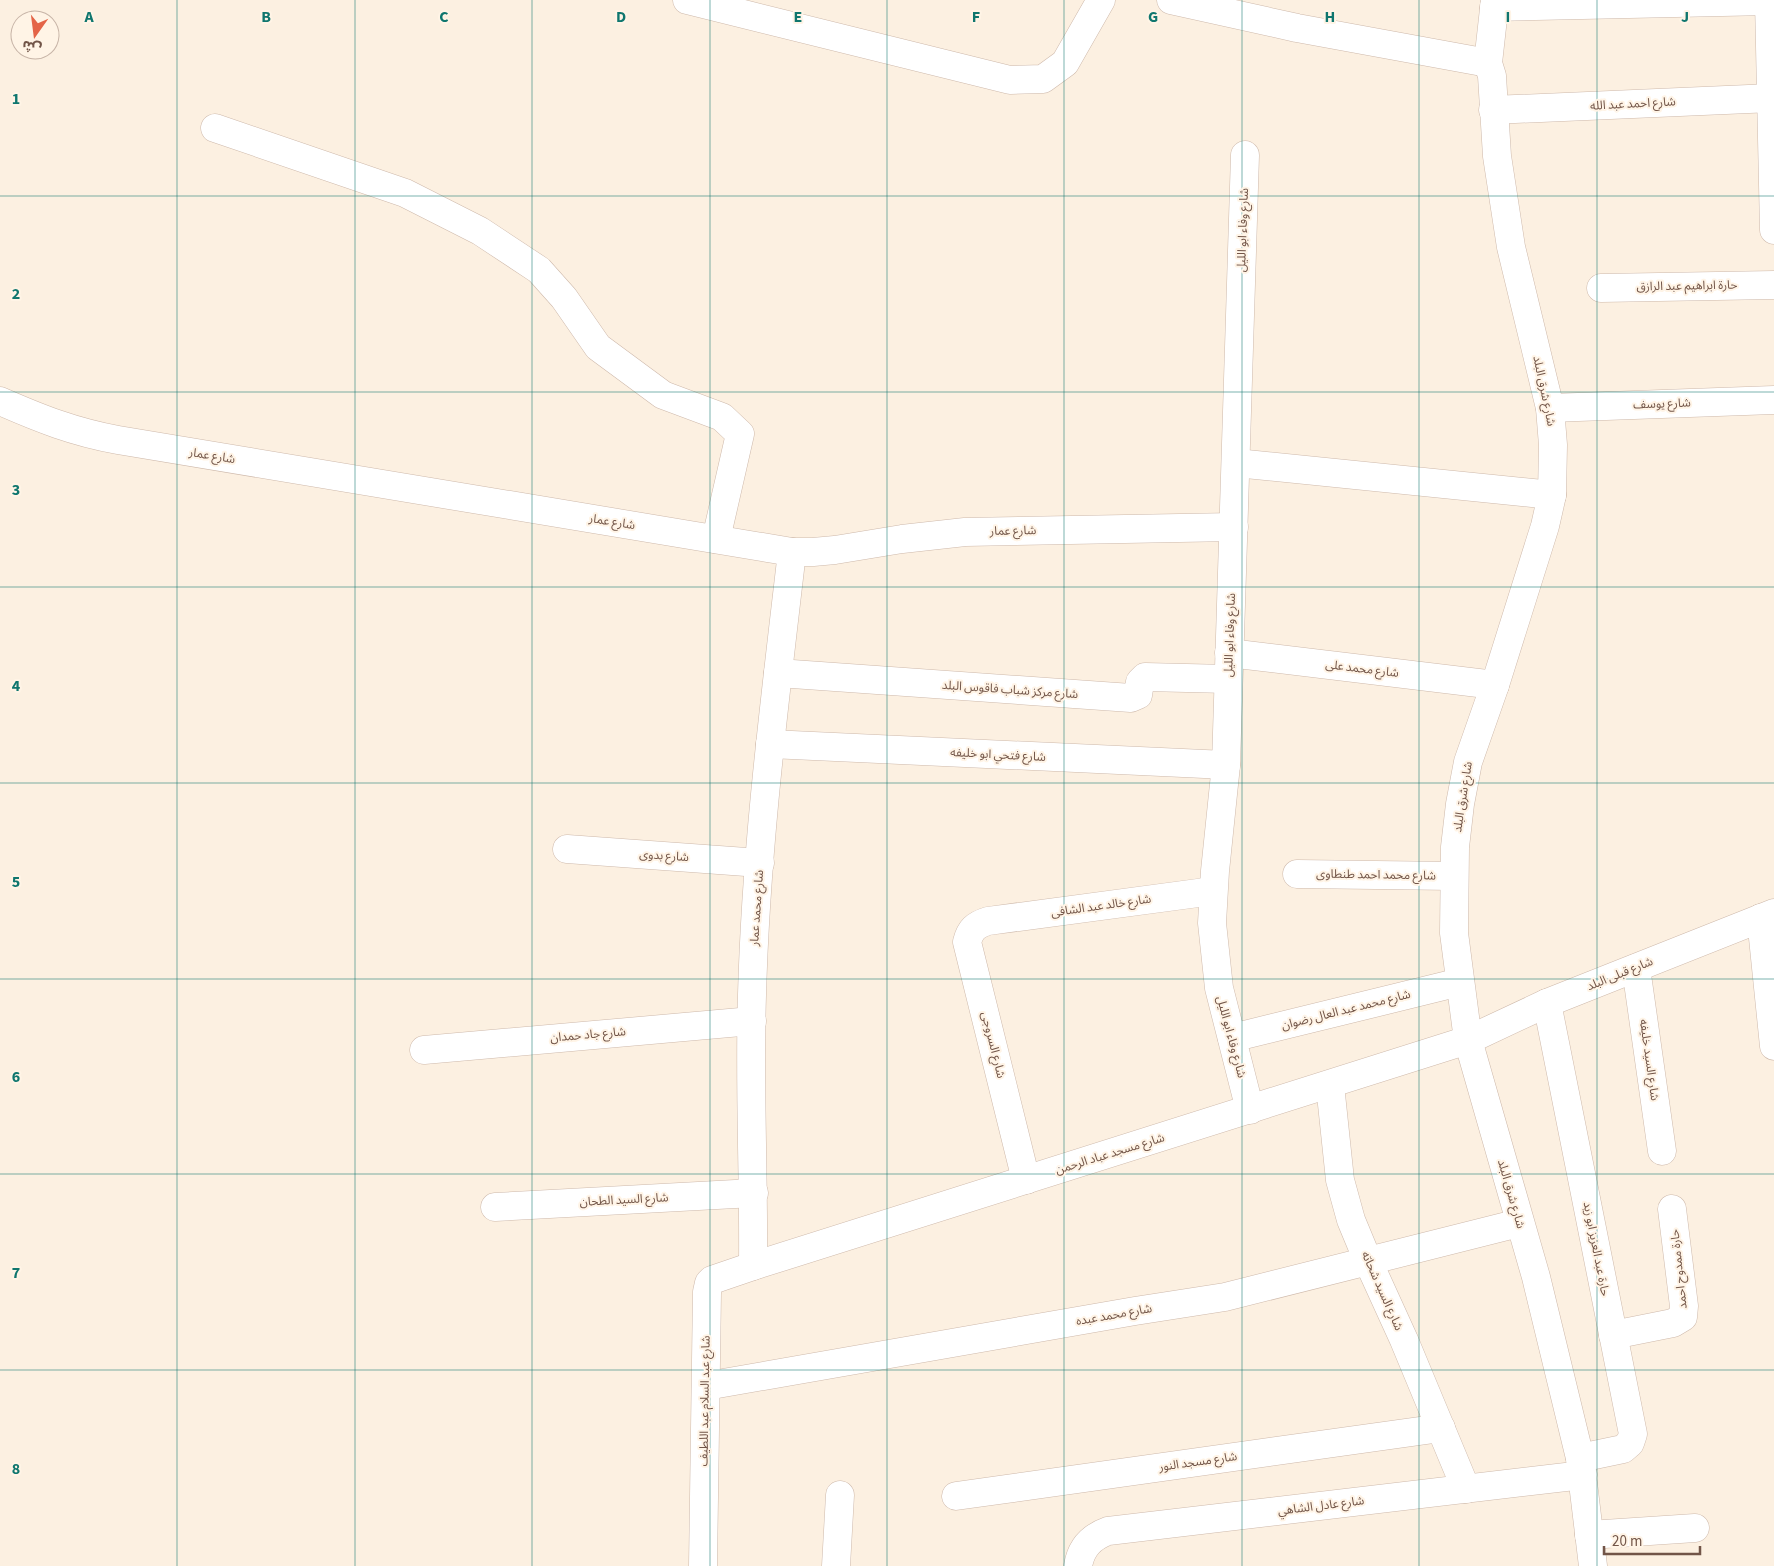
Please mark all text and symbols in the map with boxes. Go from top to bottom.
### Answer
text: A [83,6,94,28]
text: B [261,6,271,28]
text: C [439,6,449,28]
text: D [616,6,626,28]
text: E [794,6,802,28]
text: F [972,6,980,28]
text: G [1148,6,1158,28]
text: H [1325,6,1335,28]
text: I [1506,6,1510,28]
text: J [1681,6,1689,28]
north arrow [10,10,60,60]
text: ش [20,35,44,59]
text: 1 [12,88,20,110]
street label: شارع احمد عبد الله [1590,93,1676,115]
street label: شارع وفاء ابو الليل [1233,188,1253,272]
street label: حارة ابراهيم عبد الرازق [1636,277,1738,295]
text: 2 [12,283,20,305]
street label: شارع شرق البلد [1528,354,1560,428]
street label: شارع يوسف [1633,394,1691,414]
street label: شارع عمار [187,444,236,468]
text: 3 [12,479,20,501]
street label: شارع عمار [587,510,636,534]
street label: شارع عمار [989,522,1036,540]
street label: شارع وفاء ابو الليل [1220,593,1240,677]
street label: شارع محمد على [1324,656,1400,682]
text: 4 [12,675,21,697]
street label: شارع مركز شباب فاقوس البلد [941,677,1079,703]
street label: شارع فتحي ابو خليفه [950,744,1046,767]
street label: شارع شرق البلد [1449,760,1477,834]
street label: شارع بدوى [639,846,689,866]
street label: شارع محمد احمد طنطاوى [1316,865,1436,885]
street label: شارع محمد عمار [746,869,768,948]
text: 5 [12,871,20,893]
street label: شارع خالد عبد الشافى [1050,891,1152,921]
street label: شارع قبلى البلد [1584,953,1656,995]
street label: شارع محمد عبد العال رضوان [1280,986,1412,1034]
street label: شارع وفاء ابو الليل [1212,994,1250,1080]
street label: شارع السروجى [977,1010,1009,1080]
street label: شارع السيد خليفه [1635,1018,1663,1102]
street label: شارع جاد حمدان [549,1023,627,1047]
text: 6 [12,1066,20,1088]
street label: شارع مسجد عباد الرحمن [1053,1129,1167,1179]
street label: شارع شرق البلد [1493,1157,1529,1231]
street label: شارع السيد الطحان [579,1189,669,1211]
street label: حارة عبد العزيز ابو زيد [1578,1200,1614,1298]
street label: حارة ممدوح احمد [1666,1228,1692,1310]
street label: شارع السيد شحاته [1357,1249,1407,1333]
text: 7 [12,1262,20,1284]
street label: شارع محمد عبده [1075,1300,1153,1330]
street label: شارع عبد السلام عبد اللطيف [695,1335,715,1467]
street label: شارع مسجد النور [1157,1448,1238,1476]
text: 8 [12,1458,20,1480]
street label: شارع عادل الشاهي [1277,1492,1365,1521]
scale bar [1604,1524,1700,1556]
text: 20 m [1612,1531,1642,1552]

